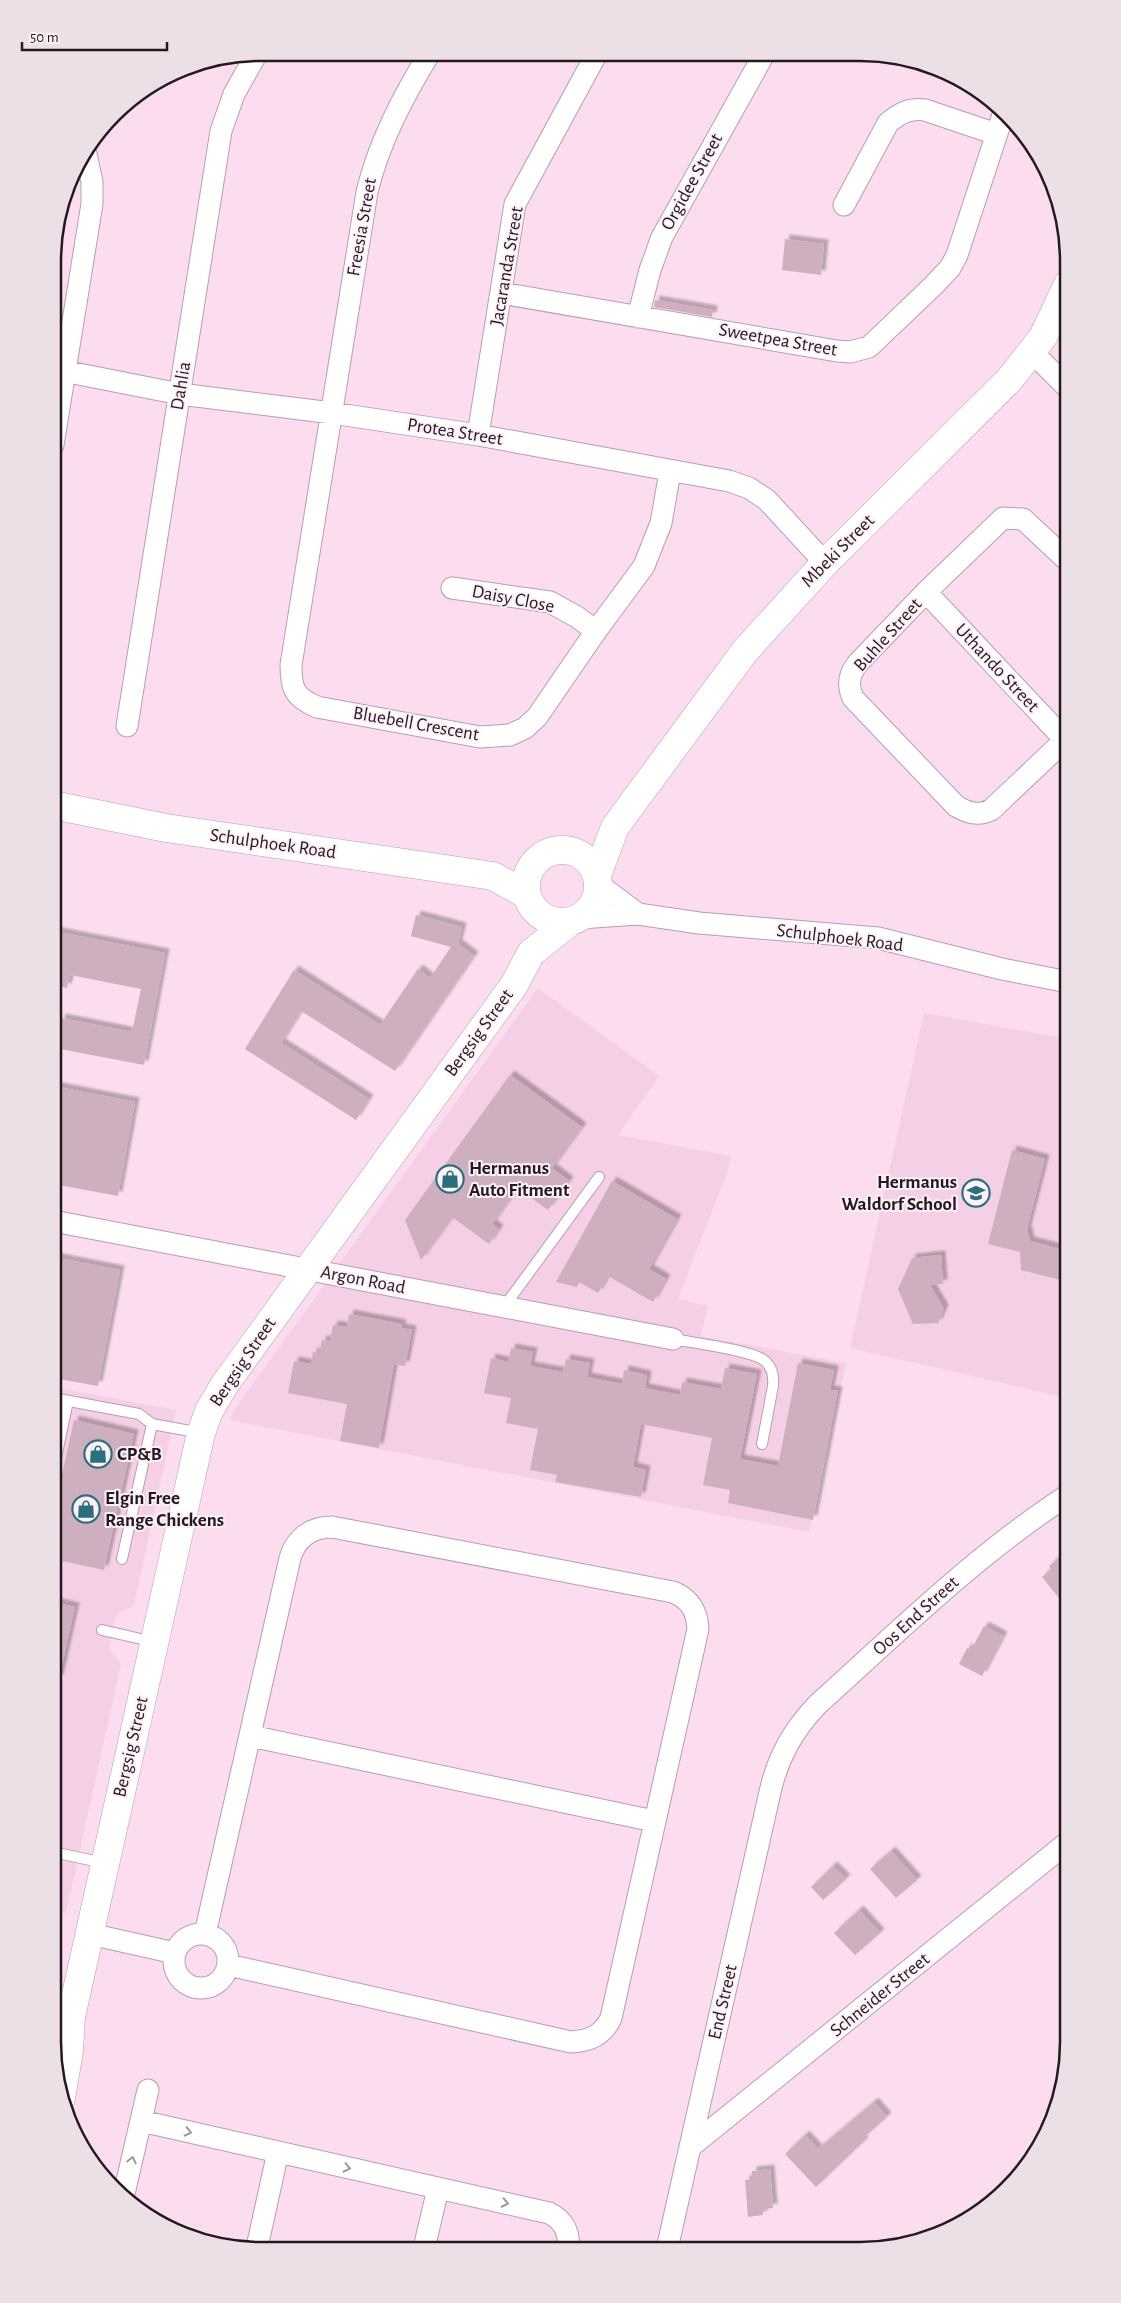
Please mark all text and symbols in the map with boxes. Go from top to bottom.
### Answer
scale bar [22,20,168,52]
text: 50 m [30,30,59,45]
street label: Orgidee Street [658,130,726,234]
street label: Freesia Street [344,176,380,278]
street label: Jacaranda Street [487,205,527,327]
street label: Sweetpea Street [717,320,839,360]
street label: Dahlia [168,360,194,412]
street label: Protea Street [406,415,504,449]
street label: Mbeki Street [798,511,878,591]
street label: Daisy Close [470,582,556,616]
street label: Buhle Street [850,595,926,675]
street label: Uthando Street [951,620,1043,716]
street label: Bluebell Crescent [351,704,481,744]
street label: Schulphoek Road [209,826,338,862]
street label: Schulphoek Road [776,921,905,955]
street label: Bergsig Street [441,986,517,1080]
place label: Hermanus Auto Fitment [469,1159,570,1200]
shop icon: Hermanus Auto Fitment [435,1164,465,1194]
place label: Hermanus Waldorf School [841,1173,957,1214]
school or university icon: Hermanus Waldorf School [961,1178,991,1208]
street label: Argon Road [319,1262,407,1298]
street label: Bergsig Street [206,1314,280,1410]
shop icon: CP&B [83,1439,113,1469]
place label: CP&B [117,1445,162,1464]
place label: Elgin Free Range Chickens [105,1489,224,1530]
shop icon: Elgin Free Range Chickens [71,1494,101,1524]
street label: Oos End Street [869,1573,963,1659]
street label: Bergsig Street [110,1695,152,1799]
street label: Schneider Street [827,1949,933,2041]
street label: End Street [705,1963,741,2041]
one-way arrow [184,2126,193,2137]
one-way arrow [126,2155,137,2164]
one-way arrow [342,2162,351,2173]
one-way arrow [501,2197,510,2208]

